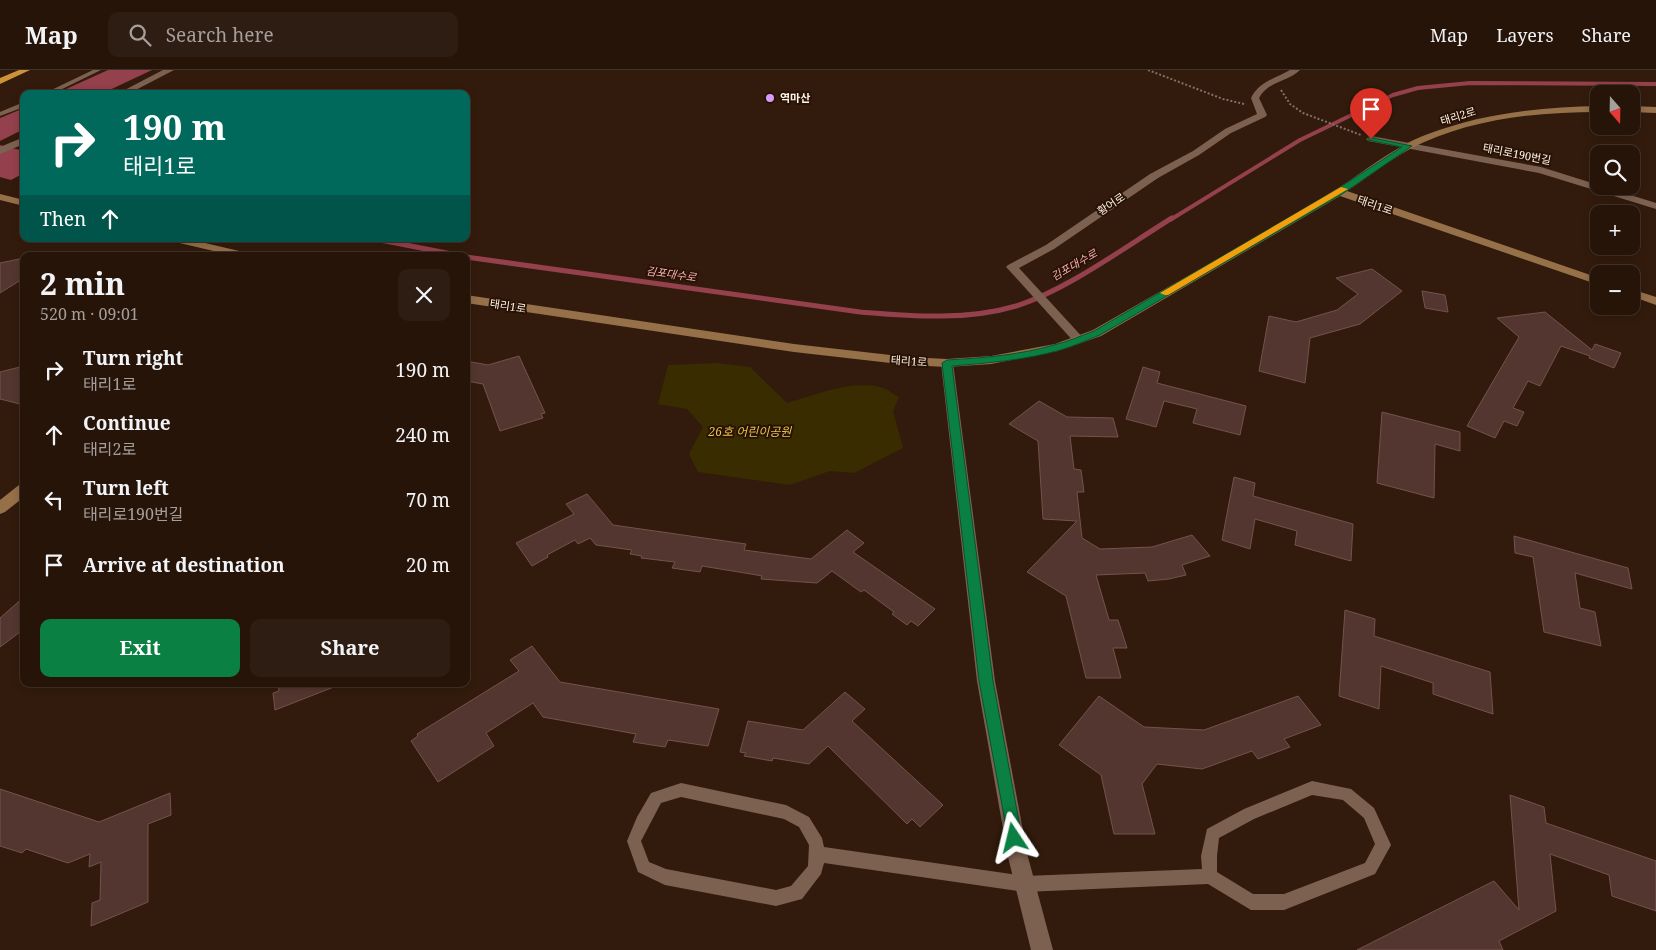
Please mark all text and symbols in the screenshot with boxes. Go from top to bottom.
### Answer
search box [108,12,458,57]
text: Map [25,18,78,51]
icon: search [126,21,154,49]
text: Search here [166,22,274,48]
text: Map [1430,23,1468,47]
text: Layers [1496,23,1554,47]
text: Share [1582,23,1631,47]
north arrow [1590,85,1640,135]
map controls [1590,85,1640,315]
pin [1350,88,1392,139]
place label: 역마산 [780,90,810,105]
marker: 역마산 [764,92,776,104]
icon: arrive [1357,95,1385,123]
text: 190 m [123,103,226,150]
street label: 태리2로 [1438,103,1478,128]
icon: right [40,110,105,175]
street label: 태리로190번길 [1482,140,1552,167]
button: search [1590,145,1640,195]
text: 태리1로 [123,150,196,180]
street label: 황어로 [1094,189,1128,218]
street label: 태리1로 [1355,191,1395,218]
icon: ahead [96,205,124,233]
button: + [1590,205,1640,255]
text: Then [40,206,86,232]
water label: 김포대수로 [1048,245,1100,284]
text: 2 min [40,263,125,304]
water label: 김포대수로 [645,263,698,285]
button: − [1590,265,1640,315]
button: close [398,269,450,321]
street label: 태리1로 [489,295,527,316]
text: 520 m · 09:01 [40,303,139,325]
text: Turn right [83,345,183,371]
street label: 태리1로 [890,352,928,369]
icon: right [40,356,68,384]
text: 190 m [395,357,450,383]
text: 태리1로 [83,373,136,395]
text: Continue [83,410,171,436]
icon: ahead [40,421,68,449]
text: 240 m [395,422,450,448]
park label: 26호 어린이공원 [708,423,792,440]
text: 태리2로 [83,438,136,460]
text: Turn left [83,475,169,501]
icon: left [40,486,68,514]
text: 70 m [406,487,450,513]
text: 태리로190번길 [83,503,183,525]
icon: arrive [40,551,68,579]
text: Arrive at destination [83,552,285,578]
text: 20 m [406,552,450,578]
button: Exit [40,619,240,677]
button: Share [250,619,450,677]
position arrow [987,811,1039,863]

